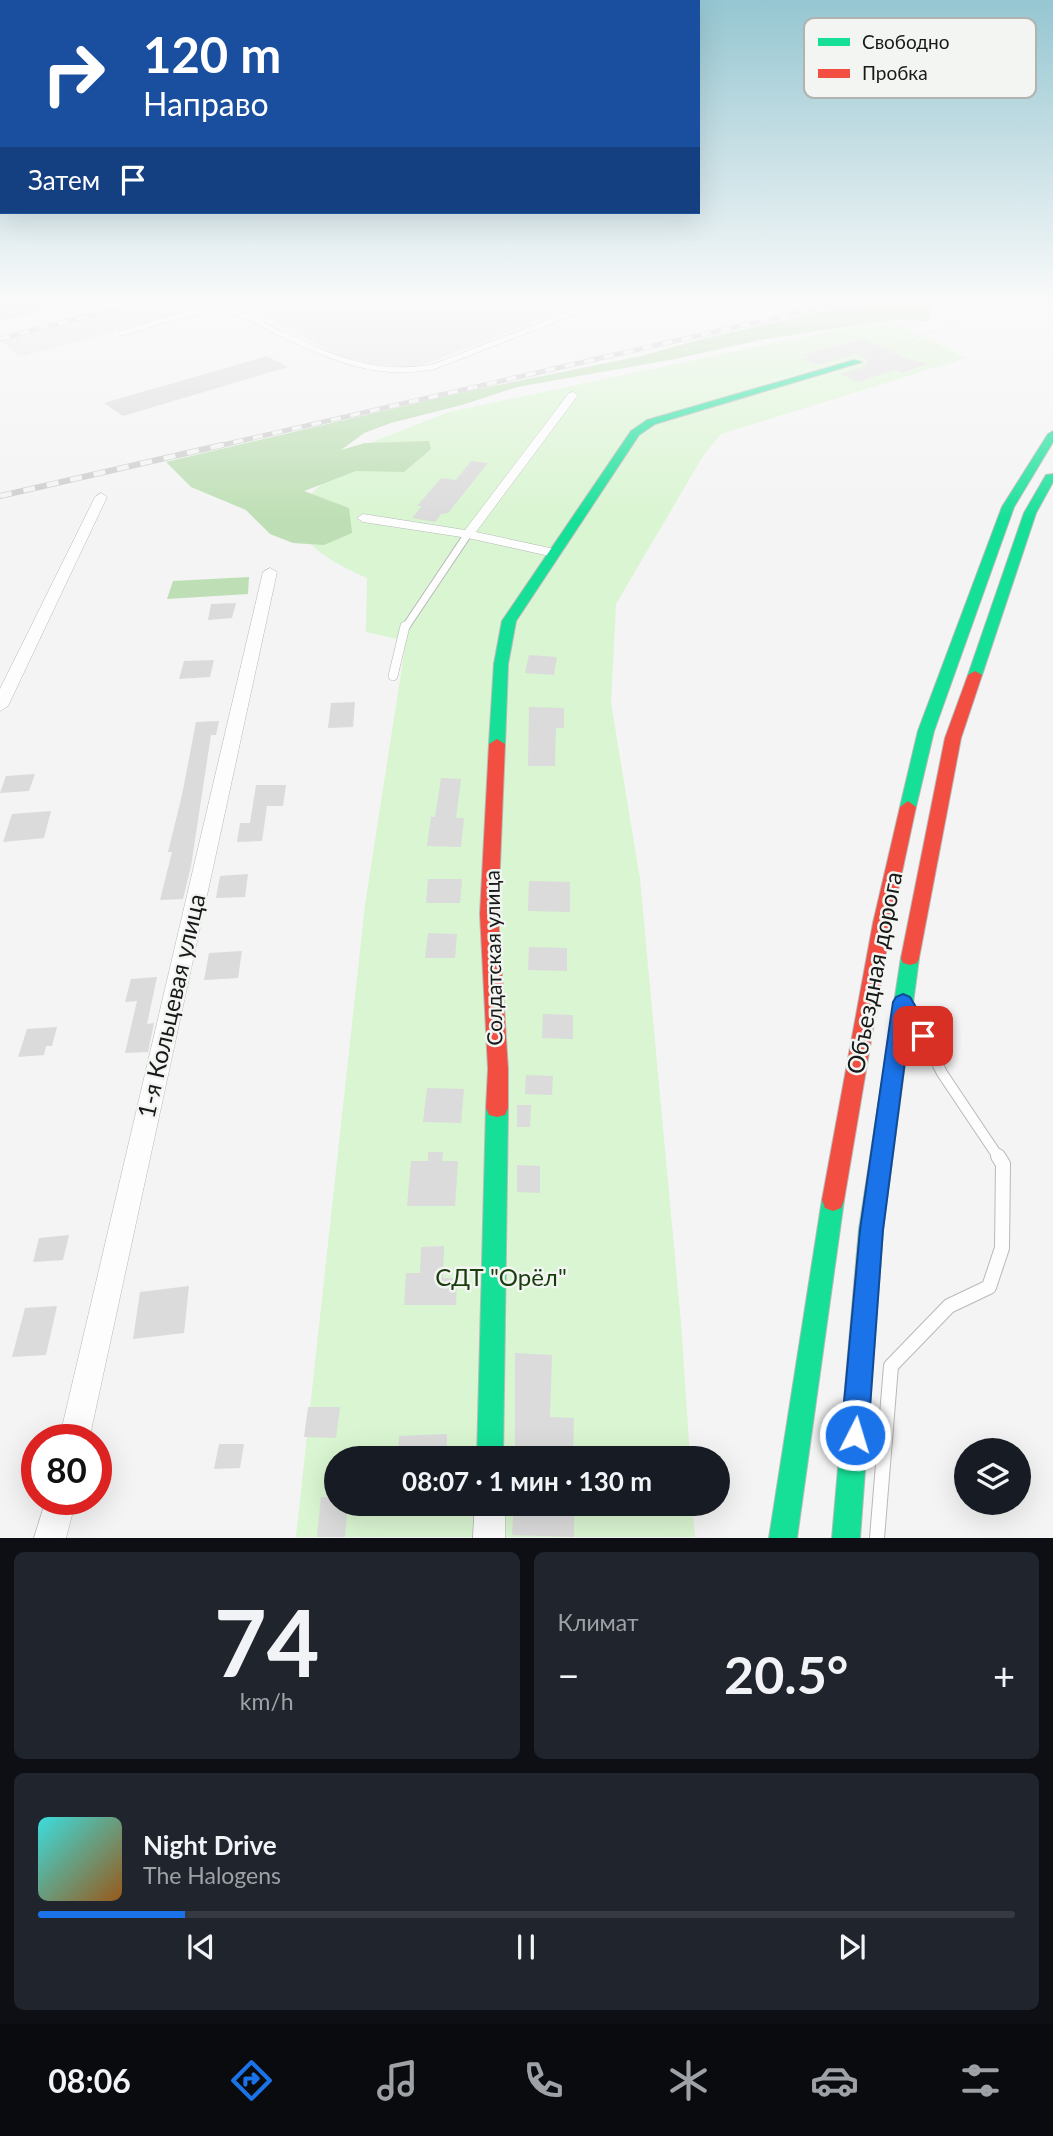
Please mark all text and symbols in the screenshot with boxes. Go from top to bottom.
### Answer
legend [804,18,1036,98]
text: 120 m [143,25,281,83]
icon: right [28,28,119,119]
text: Свободно [862,30,950,53]
text: Пробка [862,61,928,84]
text: Направо [143,84,269,123]
icon: arrive [114,161,152,199]
text: Затем [28,164,100,196]
street label: Объездная дорога [840,869,907,1076]
street label: Солдатская улица [478,870,507,1046]
street label: 1-я Кольцевая улица [131,891,210,1121]
pin [893,1006,953,1066]
icon: arrive [904,1017,942,1055]
park label: СДТ "Орёл" [435,1262,567,1291]
position arrow [818,1398,892,1472]
speed limit sign: 80 [21,1424,112,1515]
map controls [954,1438,1031,1515]
button: layers [954,1438,1031,1515]
text: 08:07 · 1 мин · 130 m [402,1465,652,1497]
text: 74 [214,1587,320,1696]
text: Климат [558,1608,639,1636]
text: 20.5° [724,1643,848,1705]
text: − [558,1652,580,1698]
text: + [993,1652,1015,1698]
text: km/h [240,1687,294,1715]
text: Night Drive [143,1829,277,1861]
text: The Halogens [143,1861,281,1889]
icon: previous [182,1928,220,1966]
icon: pause [507,1928,545,1966]
icon: next [833,1928,871,1966]
icon: directions [227,2056,276,2105]
icon: music [373,2056,422,2105]
icon: phone [519,2056,568,2105]
icon: climate [664,2056,713,2105]
icon: car [810,2056,859,2105]
icon: filters [956,2056,1005,2105]
text: 08:06 [48,2061,131,2100]

